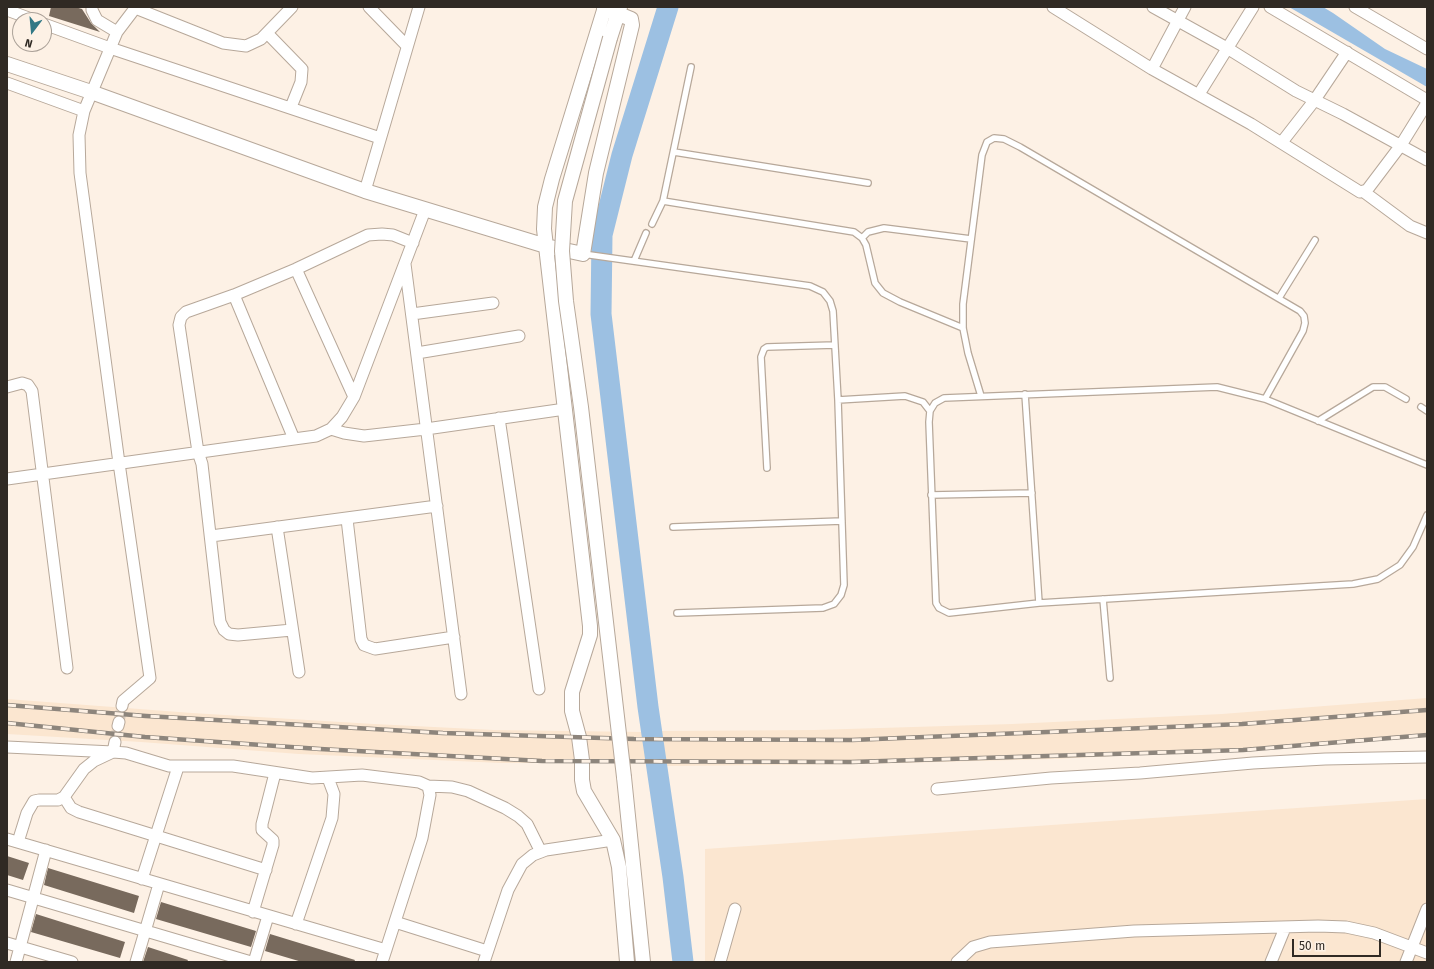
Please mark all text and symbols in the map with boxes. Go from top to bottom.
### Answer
north arrow [12,12,52,52]
text: N [24,36,34,50]
scale bar [1294,931,1383,957]
text: 50 m [1299,939,1325,953]

